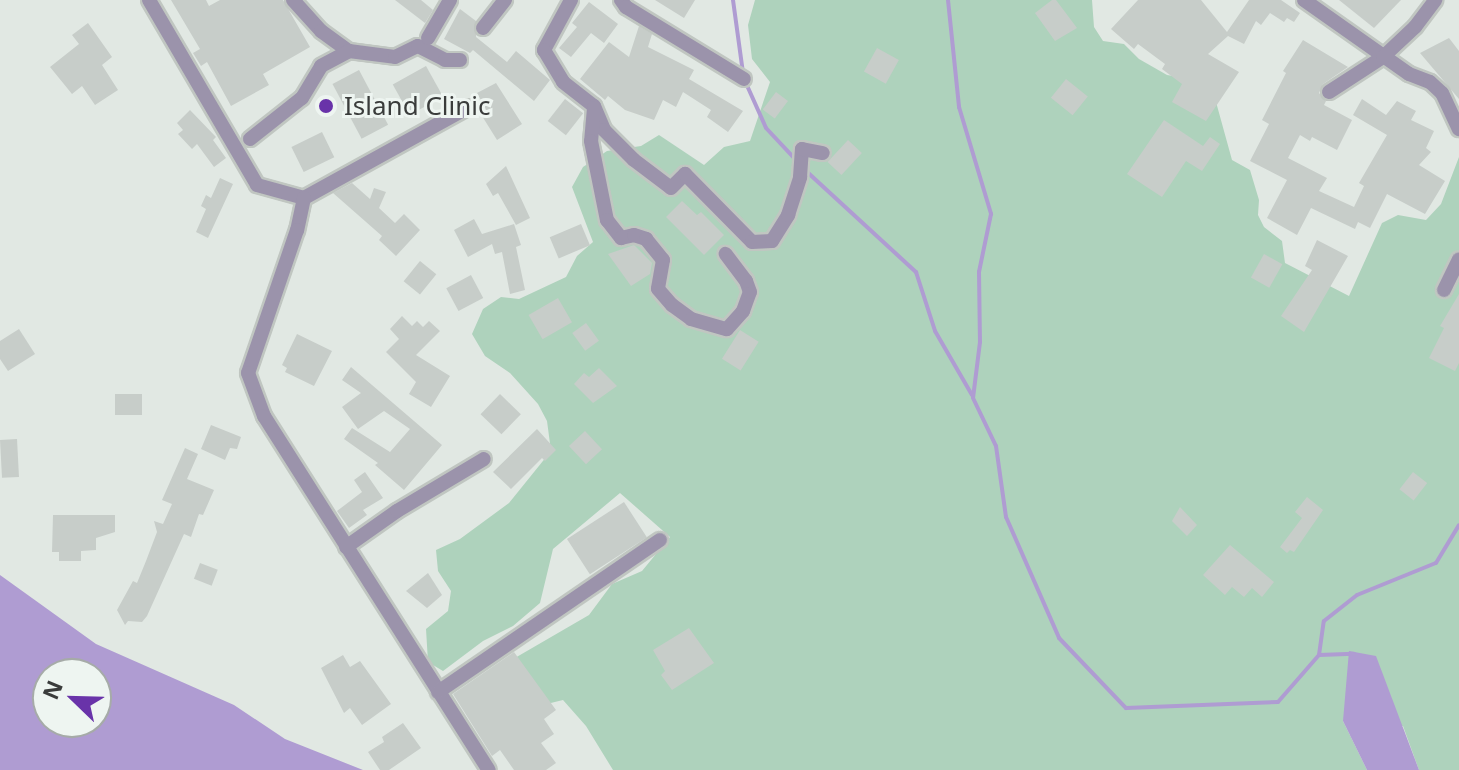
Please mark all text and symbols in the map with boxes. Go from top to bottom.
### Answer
place label: Island Clinic [344,90,490,122]
marker: Island Clinic [315,95,337,117]
north arrow [32,658,112,738]
text: N [34,675,69,704]

